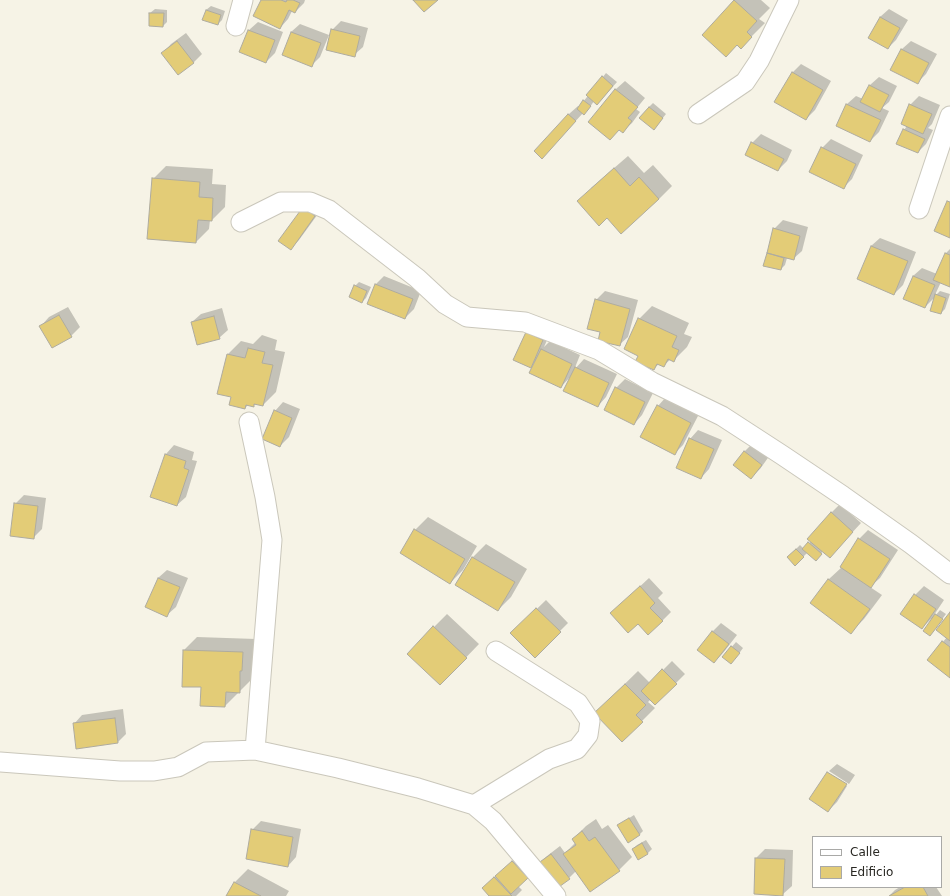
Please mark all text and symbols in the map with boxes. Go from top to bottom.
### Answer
legend [812,836,942,888]
text: Calle [850,845,880,859]
text: Edificio [850,865,893,879]

